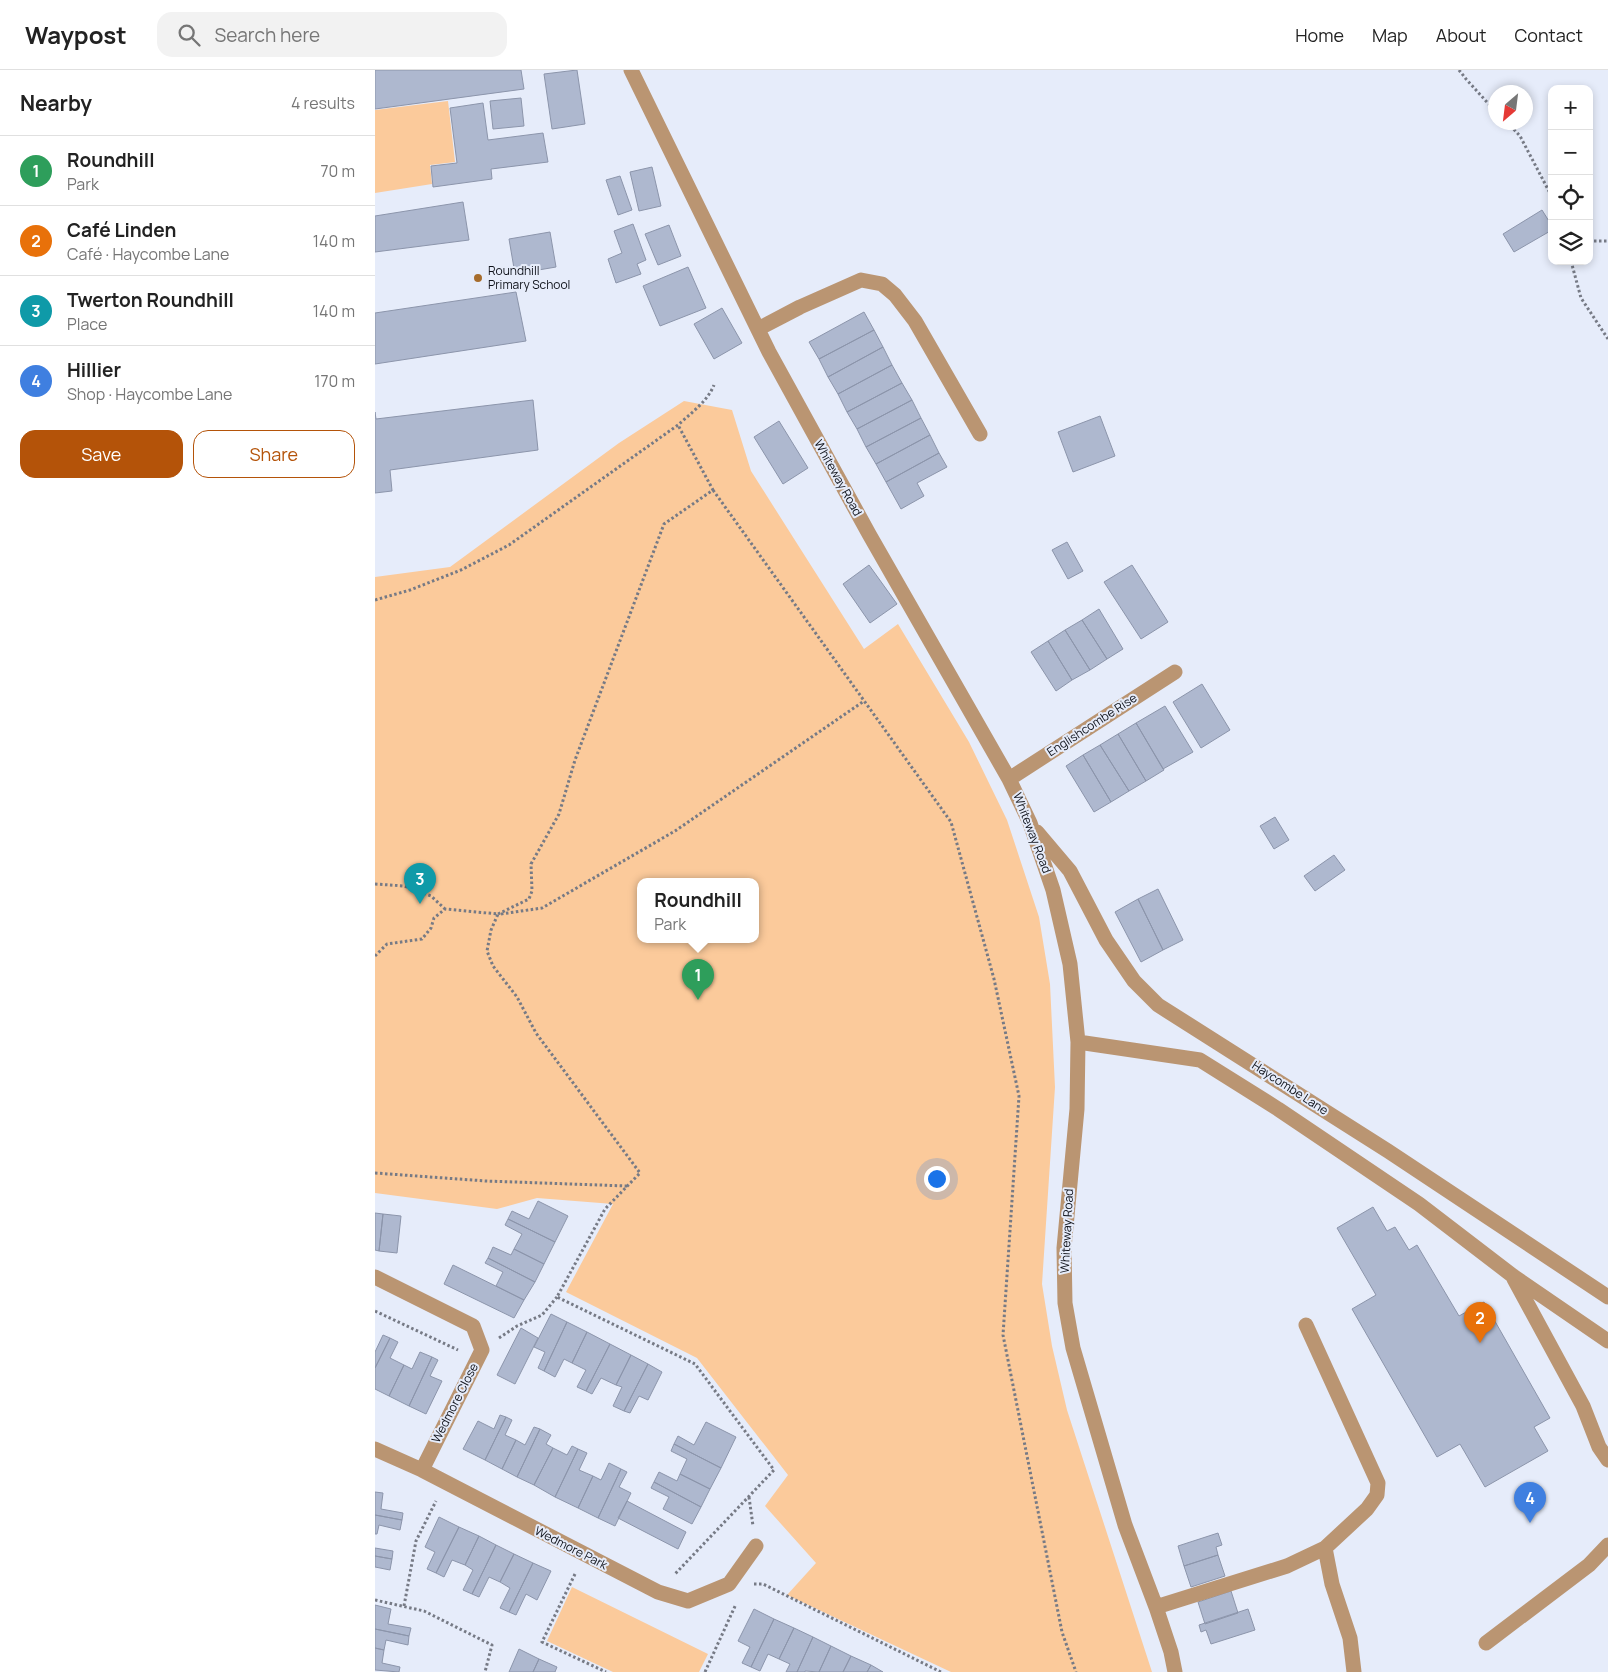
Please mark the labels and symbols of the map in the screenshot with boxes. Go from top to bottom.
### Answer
north arrow [1488,85,1533,130]
place label: Roundhill Primary School [488,262,570,293]
marker: Roundhill Primary School [472,272,484,284]
street label: Whiteway Road [810,437,866,519]
street label: Englishcombe Rise [1043,689,1140,760]
street label: Whiteway Road [1009,790,1056,875]
pin: 3 [404,863,436,904]
pin: 1 [682,959,714,1000]
street label: Haycombe Lane [1249,1057,1332,1119]
your location [924,1166,950,1192]
street label: Whiteway Road [1056,1188,1077,1274]
pin: 2 [1464,1302,1496,1343]
street label: Wedmore Close [427,1360,482,1445]
pin: 4 [1514,1482,1546,1523]
street label: Wedmore Park [532,1522,611,1574]

